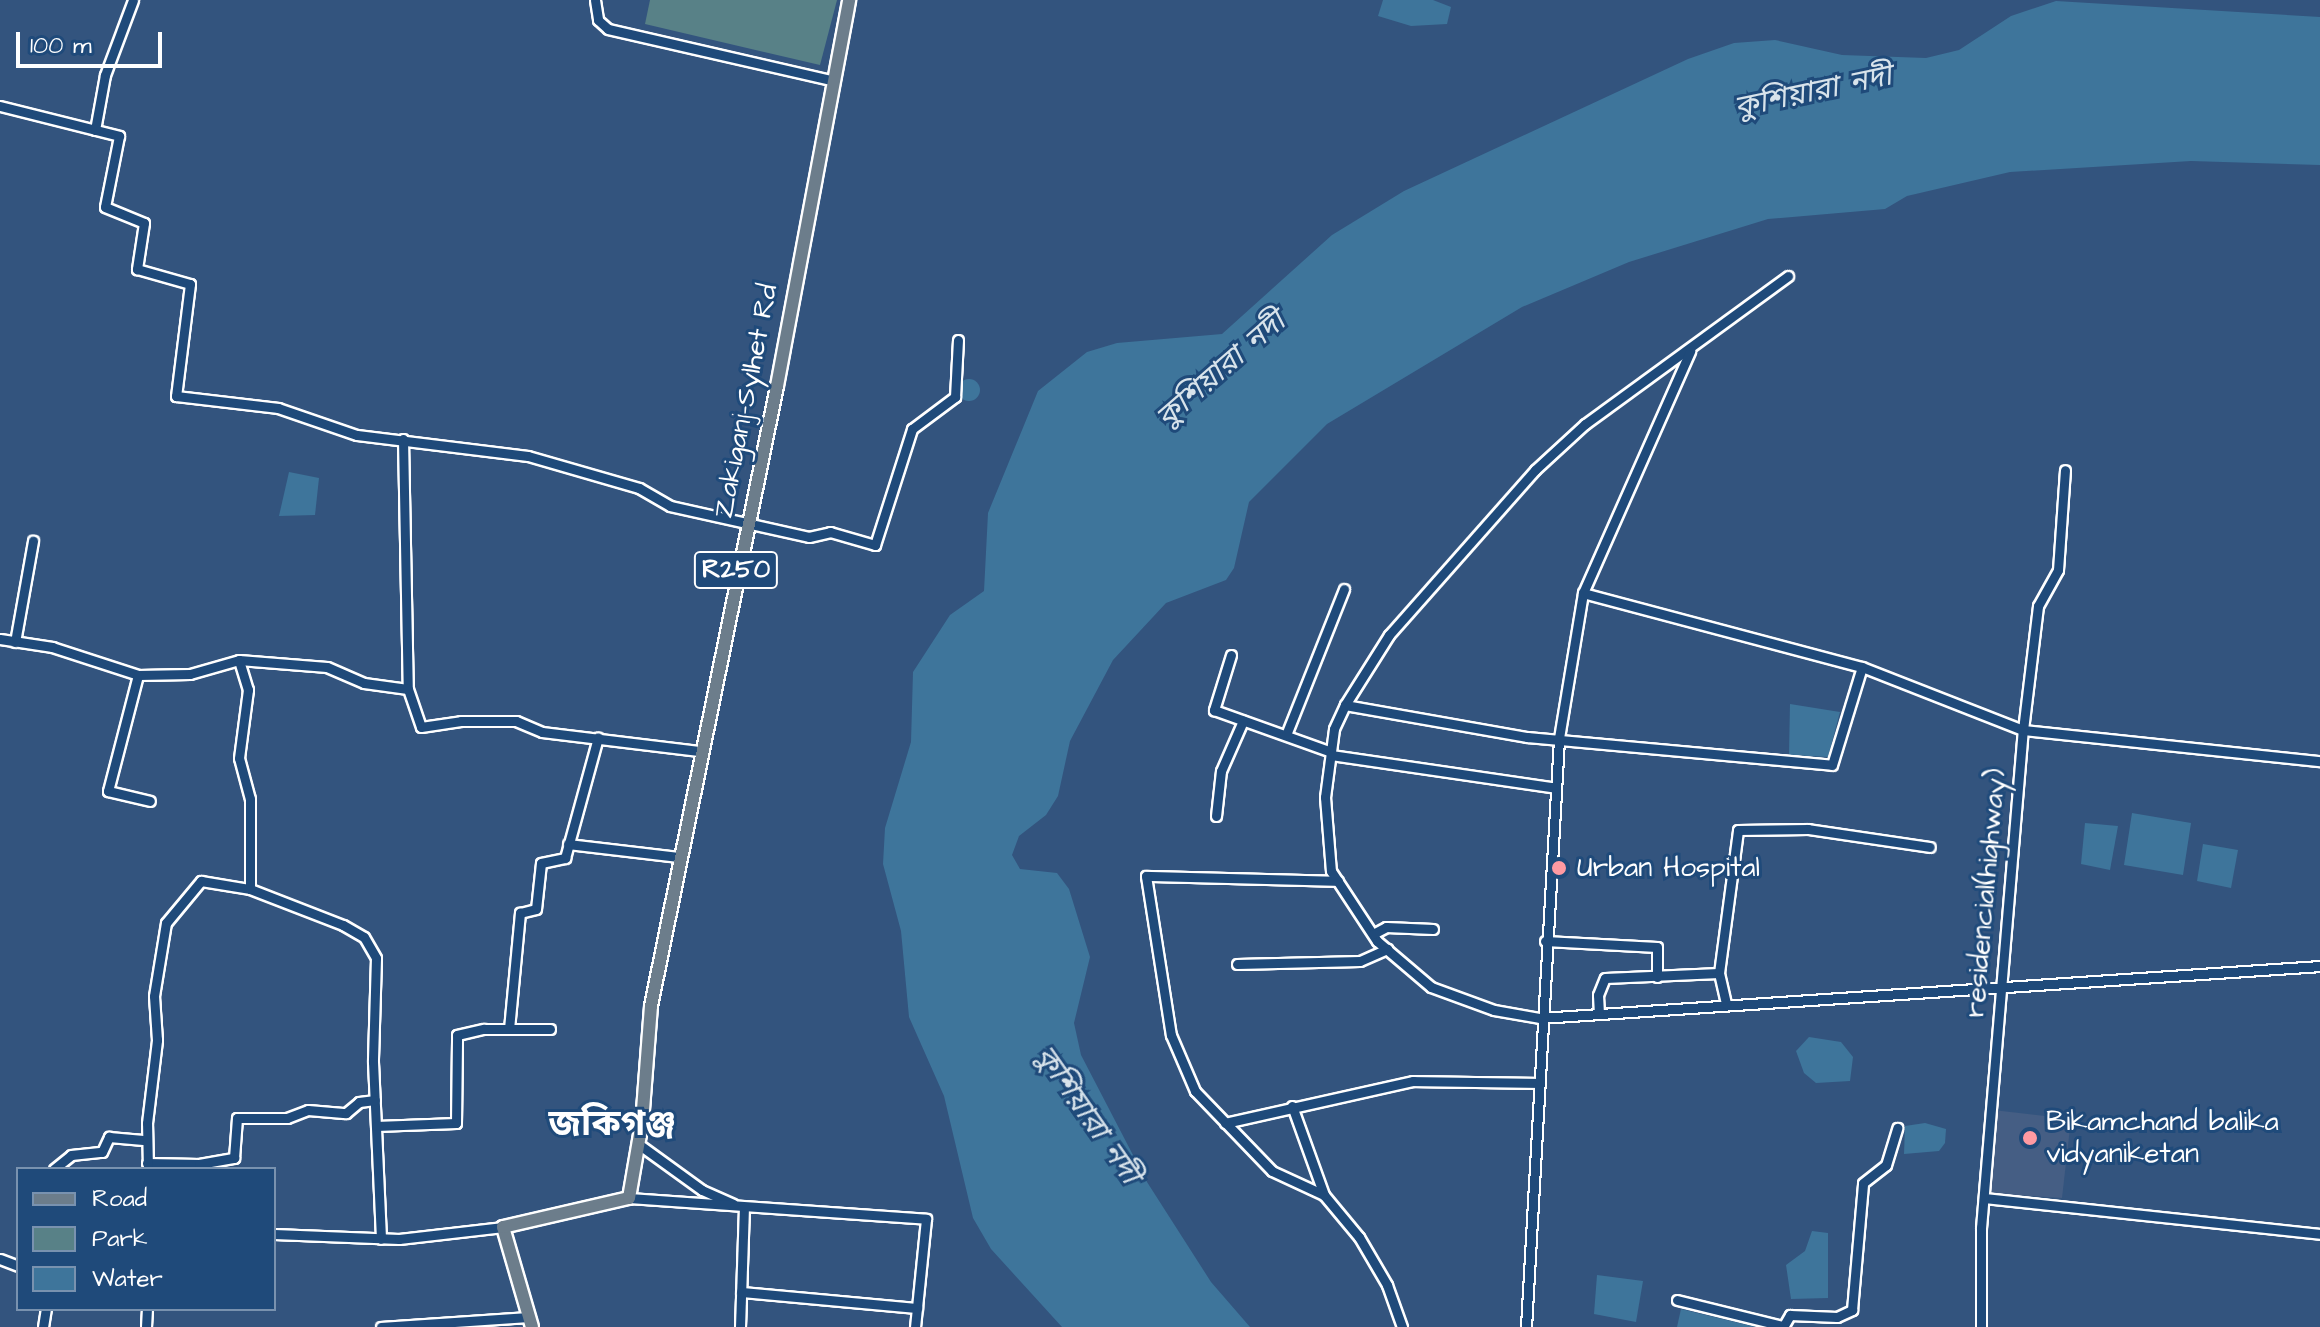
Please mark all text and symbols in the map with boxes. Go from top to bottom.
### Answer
scale bar [20,16,166,66]
text: 100 m [30,29,92,63]
water label: কুশিয়ারা নদী [1731,58,1895,126]
street label: Zakiganj-Sylhet Rd [707,281,785,521]
water label: কুশিয়ারা নদী [1149,304,1293,436]
road number: R250 [692,548,780,592]
street label: residencial(highway) [1958,767,2014,1019]
place label: Urban Hospital [1577,851,1760,885]
marker: Urban Hospital [1548,857,1570,879]
water label: কুশিয়ারা নদী [1026,1039,1148,1191]
district label: জকিগঞ্জ [548,1103,676,1147]
place label: Bikamchand balika vidyaniketan [2046,1105,2279,1171]
marker: Bikamchand balika vidyaniketan [2021,1129,2039,1147]
legend [16,1167,276,1311]
text: Road [92,1182,147,1216]
text: Park [92,1222,148,1256]
text: Water [92,1262,163,1296]

